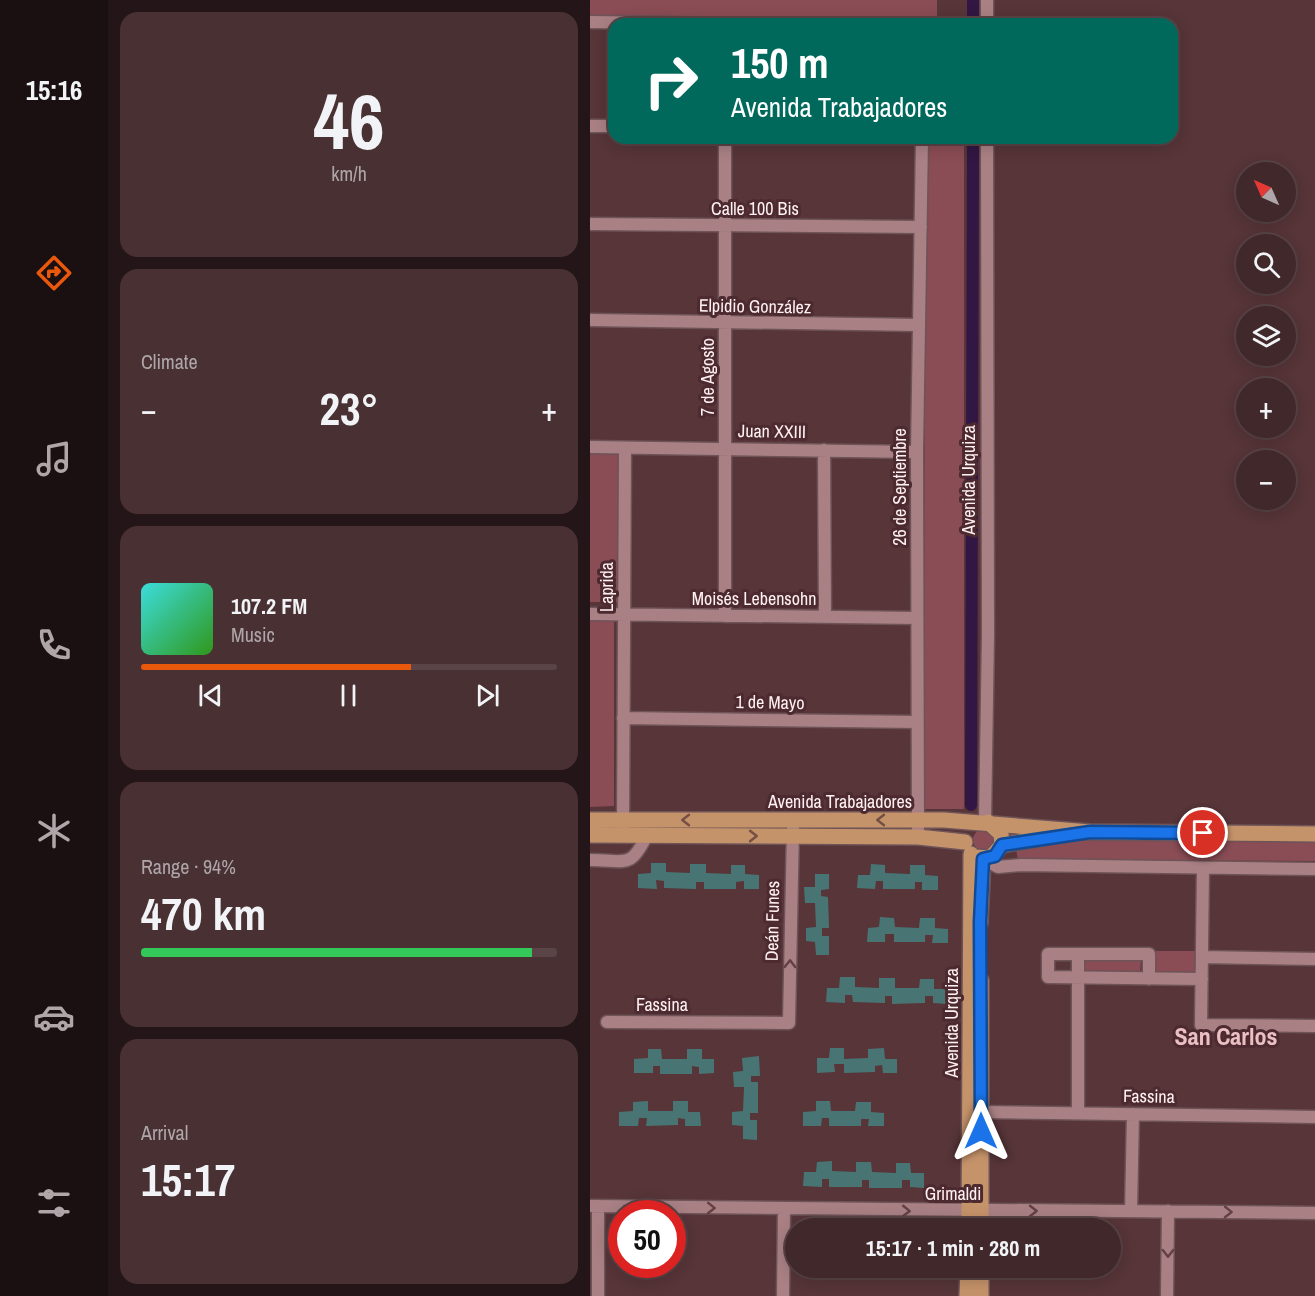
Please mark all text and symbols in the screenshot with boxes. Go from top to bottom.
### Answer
text: 150 m [731,35,829,91]
icon: right [632,42,710,120]
text: 46 [313,68,385,173]
text: 15:16 [26,72,82,108]
text: Avenida Trabajadores [731,89,947,125]
text: km/h [331,160,367,187]
north arrow [1236,162,1296,222]
map controls [1236,162,1296,510]
street label: Calle 100 Bis [711,196,799,221]
button: search [1236,234,1296,294]
icon: directions [33,252,75,294]
street label: Elpidio González [699,293,811,319]
button: layers [1236,306,1296,366]
street label: 7 de Agosto [695,338,720,416]
text: Climate [141,348,198,375]
text: 23° [319,378,379,439]
button: + [1236,378,1296,438]
text: − [141,387,157,431]
text: + [541,387,557,431]
street label: Juan XXIII [738,418,806,444]
street label: Avenida Urquiza [956,425,981,536]
street label: 26 de Septiembre [887,428,912,546]
icon: music [33,438,75,480]
button: − [1236,450,1296,510]
street label: Laprida [594,562,619,612]
street label: Moisés Lebensohn [692,586,816,611]
text: 107.2 FM [231,591,307,621]
text: Music [231,621,275,648]
icon: phone [33,624,75,666]
icon: previous [194,679,227,712]
icon: pause [332,679,365,712]
icon: next [471,679,504,712]
street label: 1 de Mayo [735,689,805,715]
street label: Avenida Trabajadores [767,789,912,814]
pin [1177,807,1228,858]
icon: climate [33,810,75,852]
one-way arrow [681,814,690,826]
one-way arrow [876,814,885,826]
icon: arrive [1186,816,1219,849]
one-way arrow [749,830,758,842]
text: Range · 94% [141,853,236,880]
street label: Deán Funes [759,881,785,961]
text: 470 km [141,883,266,944]
one-way arrow [784,960,796,969]
street label: Avenida Urquiza [939,968,964,1079]
street label: Fassina [636,992,688,1017]
icon: car [33,996,75,1038]
district label: San Carlos [1175,1020,1277,1052]
street label: Fassina [1123,1083,1175,1109]
position arrow [949,1099,1013,1163]
text: Arrival [141,1119,188,1146]
text: 15:17 [141,1149,235,1210]
street label: Grimaldi [925,1181,981,1206]
icon: filters [33,1182,75,1224]
speed limit sign: 50 [608,1200,686,1278]
one-way arrow [707,1202,716,1214]
one-way arrow [902,1204,911,1217]
one-way arrow [1029,1205,1038,1217]
one-way arrow [1224,1206,1233,1218]
text: 15:17 · 1 min · 280 m [866,1233,1040,1263]
one-way arrow [1162,1249,1174,1258]

